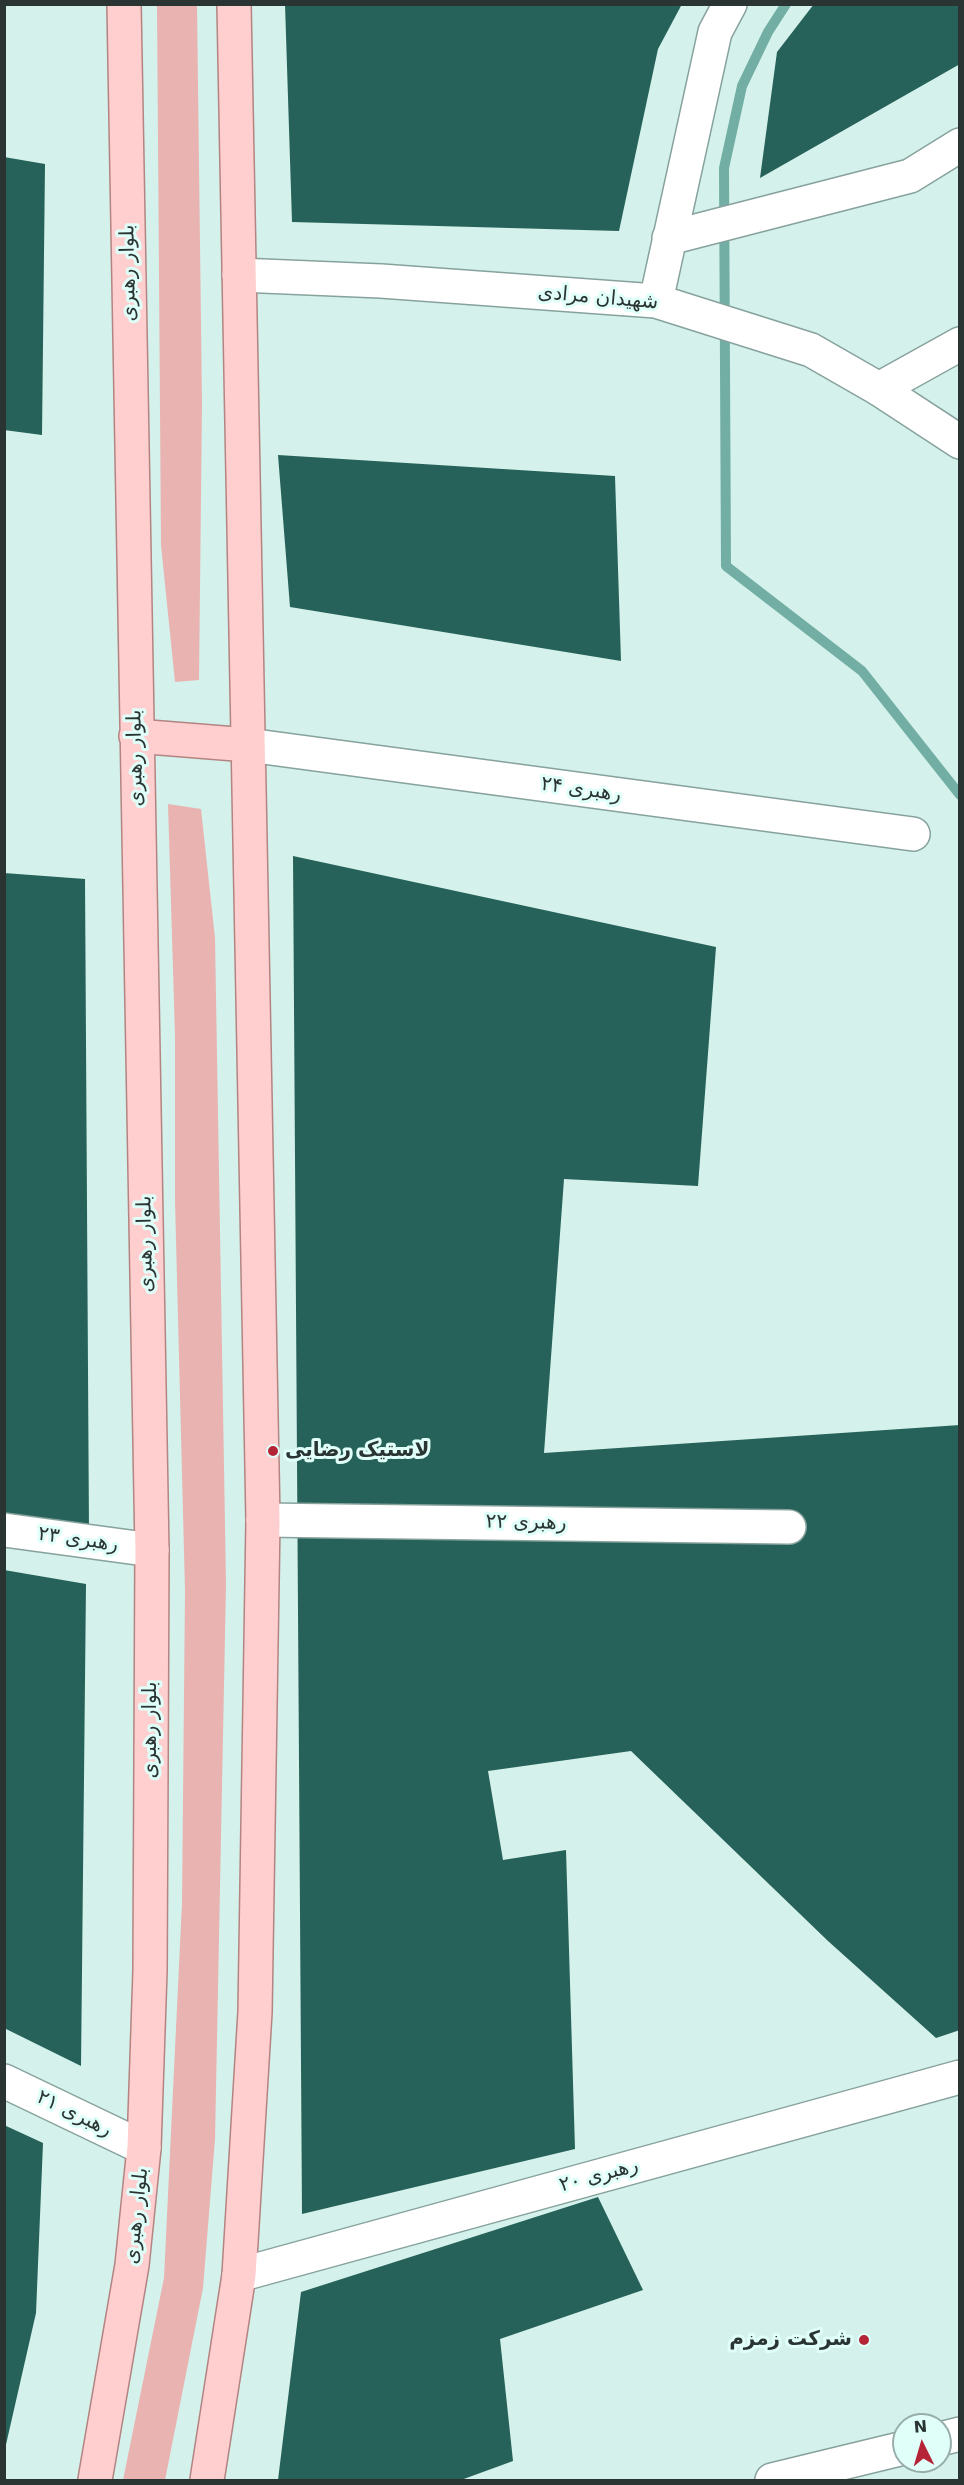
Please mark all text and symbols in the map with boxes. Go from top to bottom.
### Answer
street label: بلوار رهبری [116,224,142,322]
street label: شهیدان مرادی [537,281,659,315]
street label: بلوار رهبری [123,709,149,807]
street label: رهبری ۲۴ [539,772,623,808]
street label: بلوار رهبری [133,1195,159,1293]
place label: لاستیک رضایی [285,1439,429,1463]
marker: لاستیک رضایی [266,1444,280,1458]
street label: رهبری ۲۲ [485,1510,567,1536]
street label: رهبری ۲۳ [36,1522,120,1558]
street label: بلوار رهبری [139,1681,163,1779]
street label: رهبری ۲۱ [32,2086,116,2142]
street label: رهبری ۲۰ [557,2154,641,2198]
street label: بلوار رهبری [120,2167,154,2265]
place label: شرکت زمزم [729,2328,852,2352]
marker: شرکت زمزم [857,2333,871,2347]
north arrow [892,2413,952,2473]
text: N [913,2417,928,2437]

